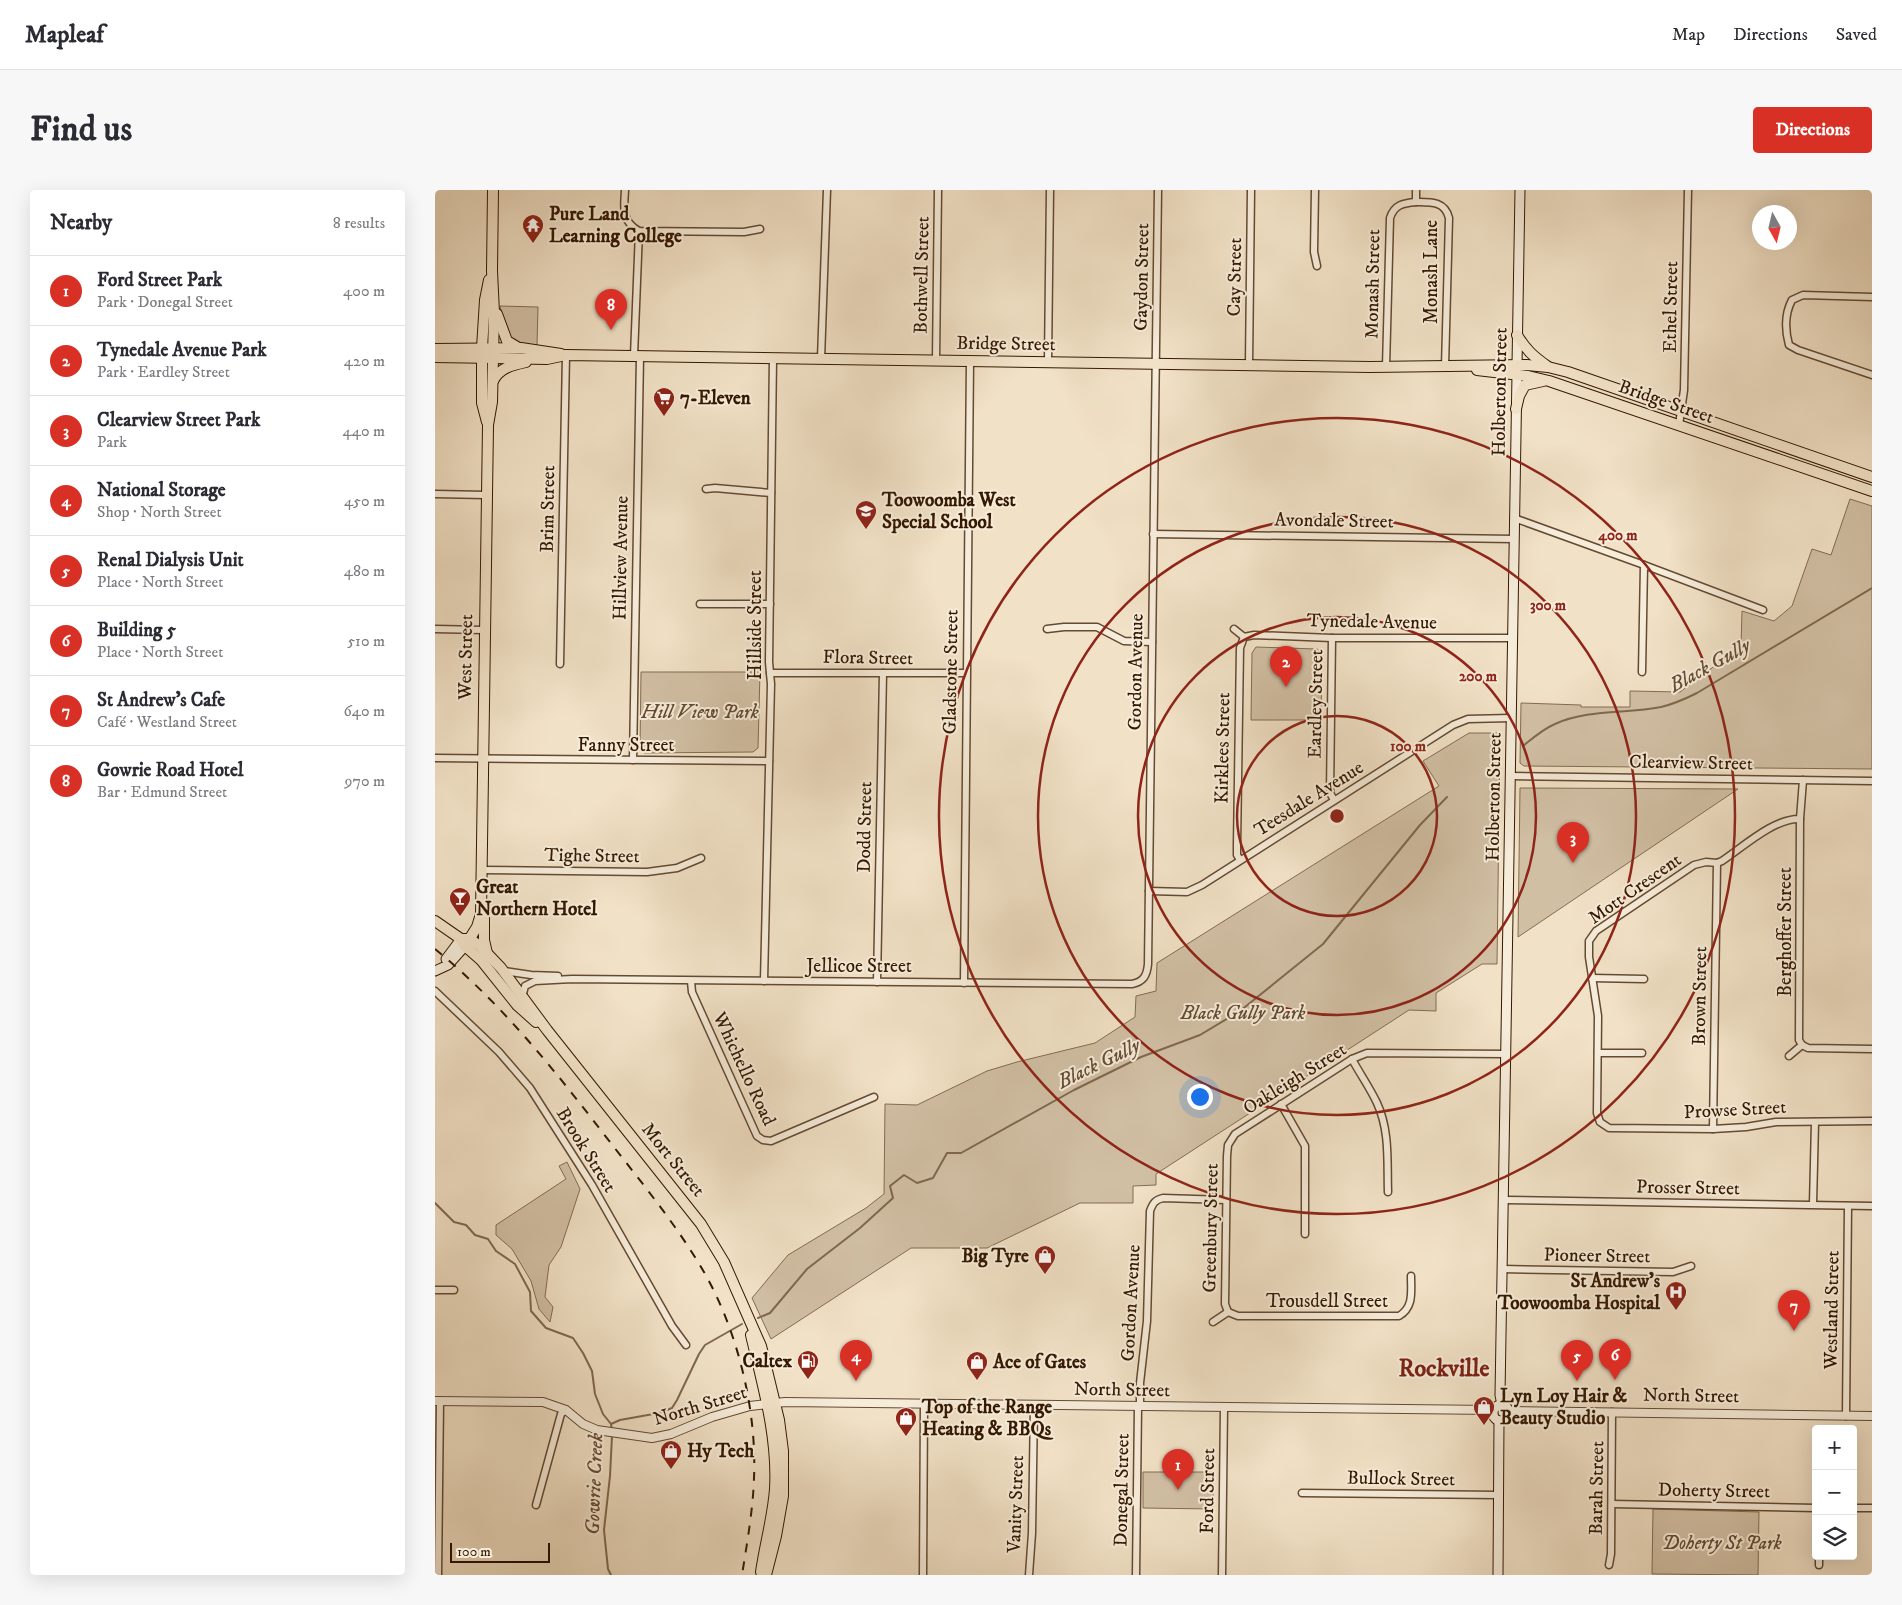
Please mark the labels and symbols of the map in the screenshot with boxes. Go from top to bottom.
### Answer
place label: Pure Land Learning College [549,203,682,248]
north arrow [1752,205,1797,250]
temple icon: Pure Land Learning College [521,213,545,244]
street label: Bothwell Street [909,216,935,334]
street label: Monash Lane [1420,220,1443,324]
street label: Gaydon Street [1130,223,1154,331]
street label: Monash Street [1361,229,1385,339]
street label: Cay Street [1223,237,1247,317]
street label: Ethel Street [1659,261,1683,353]
pin: 8 [595,289,627,330]
street label: Holberton Street [1487,327,1513,457]
street label: Bridge Street [956,332,1056,356]
street label: Bridge Street [1615,375,1717,429]
supermarket icon: 7-Eleven [652,386,676,417]
place label: 7-Eleven [680,387,752,410]
street label: Brim Street [536,465,560,553]
place label: Toowoomba West Special School [881,489,1016,534]
street label: Hillview Avenue [608,496,634,620]
school or university icon: Toowoomba West Special School [854,499,878,530]
street label: Avondale Street [1274,508,1394,534]
text: 400 m [1597,526,1638,545]
street label: Hillside Street [744,570,767,680]
text: 300 m [1530,596,1567,615]
street label: Gladstone Street [938,609,964,735]
street label: Tynedale Avenue [1307,609,1437,635]
street label: Gordon Avenue [1123,613,1149,731]
street label: West Street [454,614,478,701]
water label: Black Gully [1664,633,1756,699]
street label: Flora Street [822,646,914,670]
pin: 2 [1270,646,1302,687]
street label: Eardley Street [1304,649,1328,759]
text: 200 m [1459,667,1498,686]
street label: Kirklees Street [1211,692,1235,804]
park label: Hill View Park [640,701,759,724]
street label: Holberton Street [1481,732,1507,862]
street label: Fanny Street [578,734,674,757]
text: 100 m [1390,737,1427,756]
street label: Clearview Street [1629,750,1753,776]
street label: Teesdale Avenue [1250,756,1368,842]
street label: Dodd Street [853,781,877,873]
centre of rings [1328,807,1346,825]
pin: 3 [1557,822,1589,863]
street label: Tighe Street [544,844,640,868]
street label: Mott Crescent [1584,849,1686,929]
street label: Berghoffer Street [1774,867,1797,997]
place label: Great Northern Hotel [476,876,597,921]
bar icon: Great Northern Hotel [448,886,472,917]
street label: Brown Street [1688,946,1712,1046]
street label: Jellicoe Street [804,955,912,978]
park label: Black Gully Park [1180,1002,1305,1025]
street label: Whichello Road [707,1008,781,1130]
water label: Black Gully [1053,1033,1145,1095]
street label: Oakleigh Street [1239,1038,1351,1120]
your location [1187,1084,1213,1110]
street label: Prowse Street [1683,1096,1787,1124]
street label: Brook Street [551,1103,621,1197]
street label: Mort Street [636,1118,710,1202]
street label: Greenbury Street [1198,1163,1224,1293]
street label: Prosser Street [1636,1176,1740,1200]
shop icon: Big Tyre [1033,1244,1057,1275]
street label: Gordon Avenue [1116,1244,1146,1362]
street label: Pioneer Street [1543,1244,1651,1268]
place label: Big Tyre [961,1245,1029,1268]
street label: Westland Street [1819,1250,1845,1371]
place label: St Andrew's Toowoomba Hospital [1497,1270,1661,1315]
hospital icon: St Andrew's Toowoomba Hospital [1664,1280,1688,1311]
street label: Trousdell Street [1266,1290,1388,1313]
pin: 7 [1778,1290,1810,1331]
pin: 6 [1599,1339,1631,1380]
pin: 4 [840,1340,872,1381]
pin: 5 [1561,1340,1593,1381]
fuel station icon: Caltex [796,1349,820,1380]
place label: Caltex [742,1350,793,1373]
shop icon: Ace of Gates [965,1350,989,1381]
place label: Ace of Gates [992,1351,1087,1374]
district label: Rockville [1399,1354,1489,1384]
street label: North Street [1074,1378,1170,1402]
street label: North Street [650,1381,750,1431]
street label: North Street [1643,1384,1739,1408]
place label: Lyn Loy Hair & Beauty Studio [1500,1385,1628,1430]
shop icon: Lyn Loy Hair & Beauty Studio [1472,1395,1496,1426]
place label: Top of the Range Heating & BBQs [921,1396,1054,1441]
shop icon: Top of the Range Heating & BBQs [894,1406,918,1437]
water label: Gowrie Creek [581,1432,609,1535]
street label: Donegal Street [1110,1433,1134,1547]
shop icon: Hy Tech [659,1439,683,1470]
place label: Hy Tech [687,1440,755,1463]
street label: Barah Street [1585,1441,1609,1535]
street label: Ford Street [1196,1448,1220,1534]
pin: 1 [1162,1449,1194,1490]
street label: Vanity Street [1003,1455,1029,1554]
street label: Bullock Street [1347,1467,1455,1491]
street label: Doherty Street [1658,1479,1770,1503]
park label: Doherty St Park [1662,1532,1782,1555]
scale bar [450,1540,550,1563]

